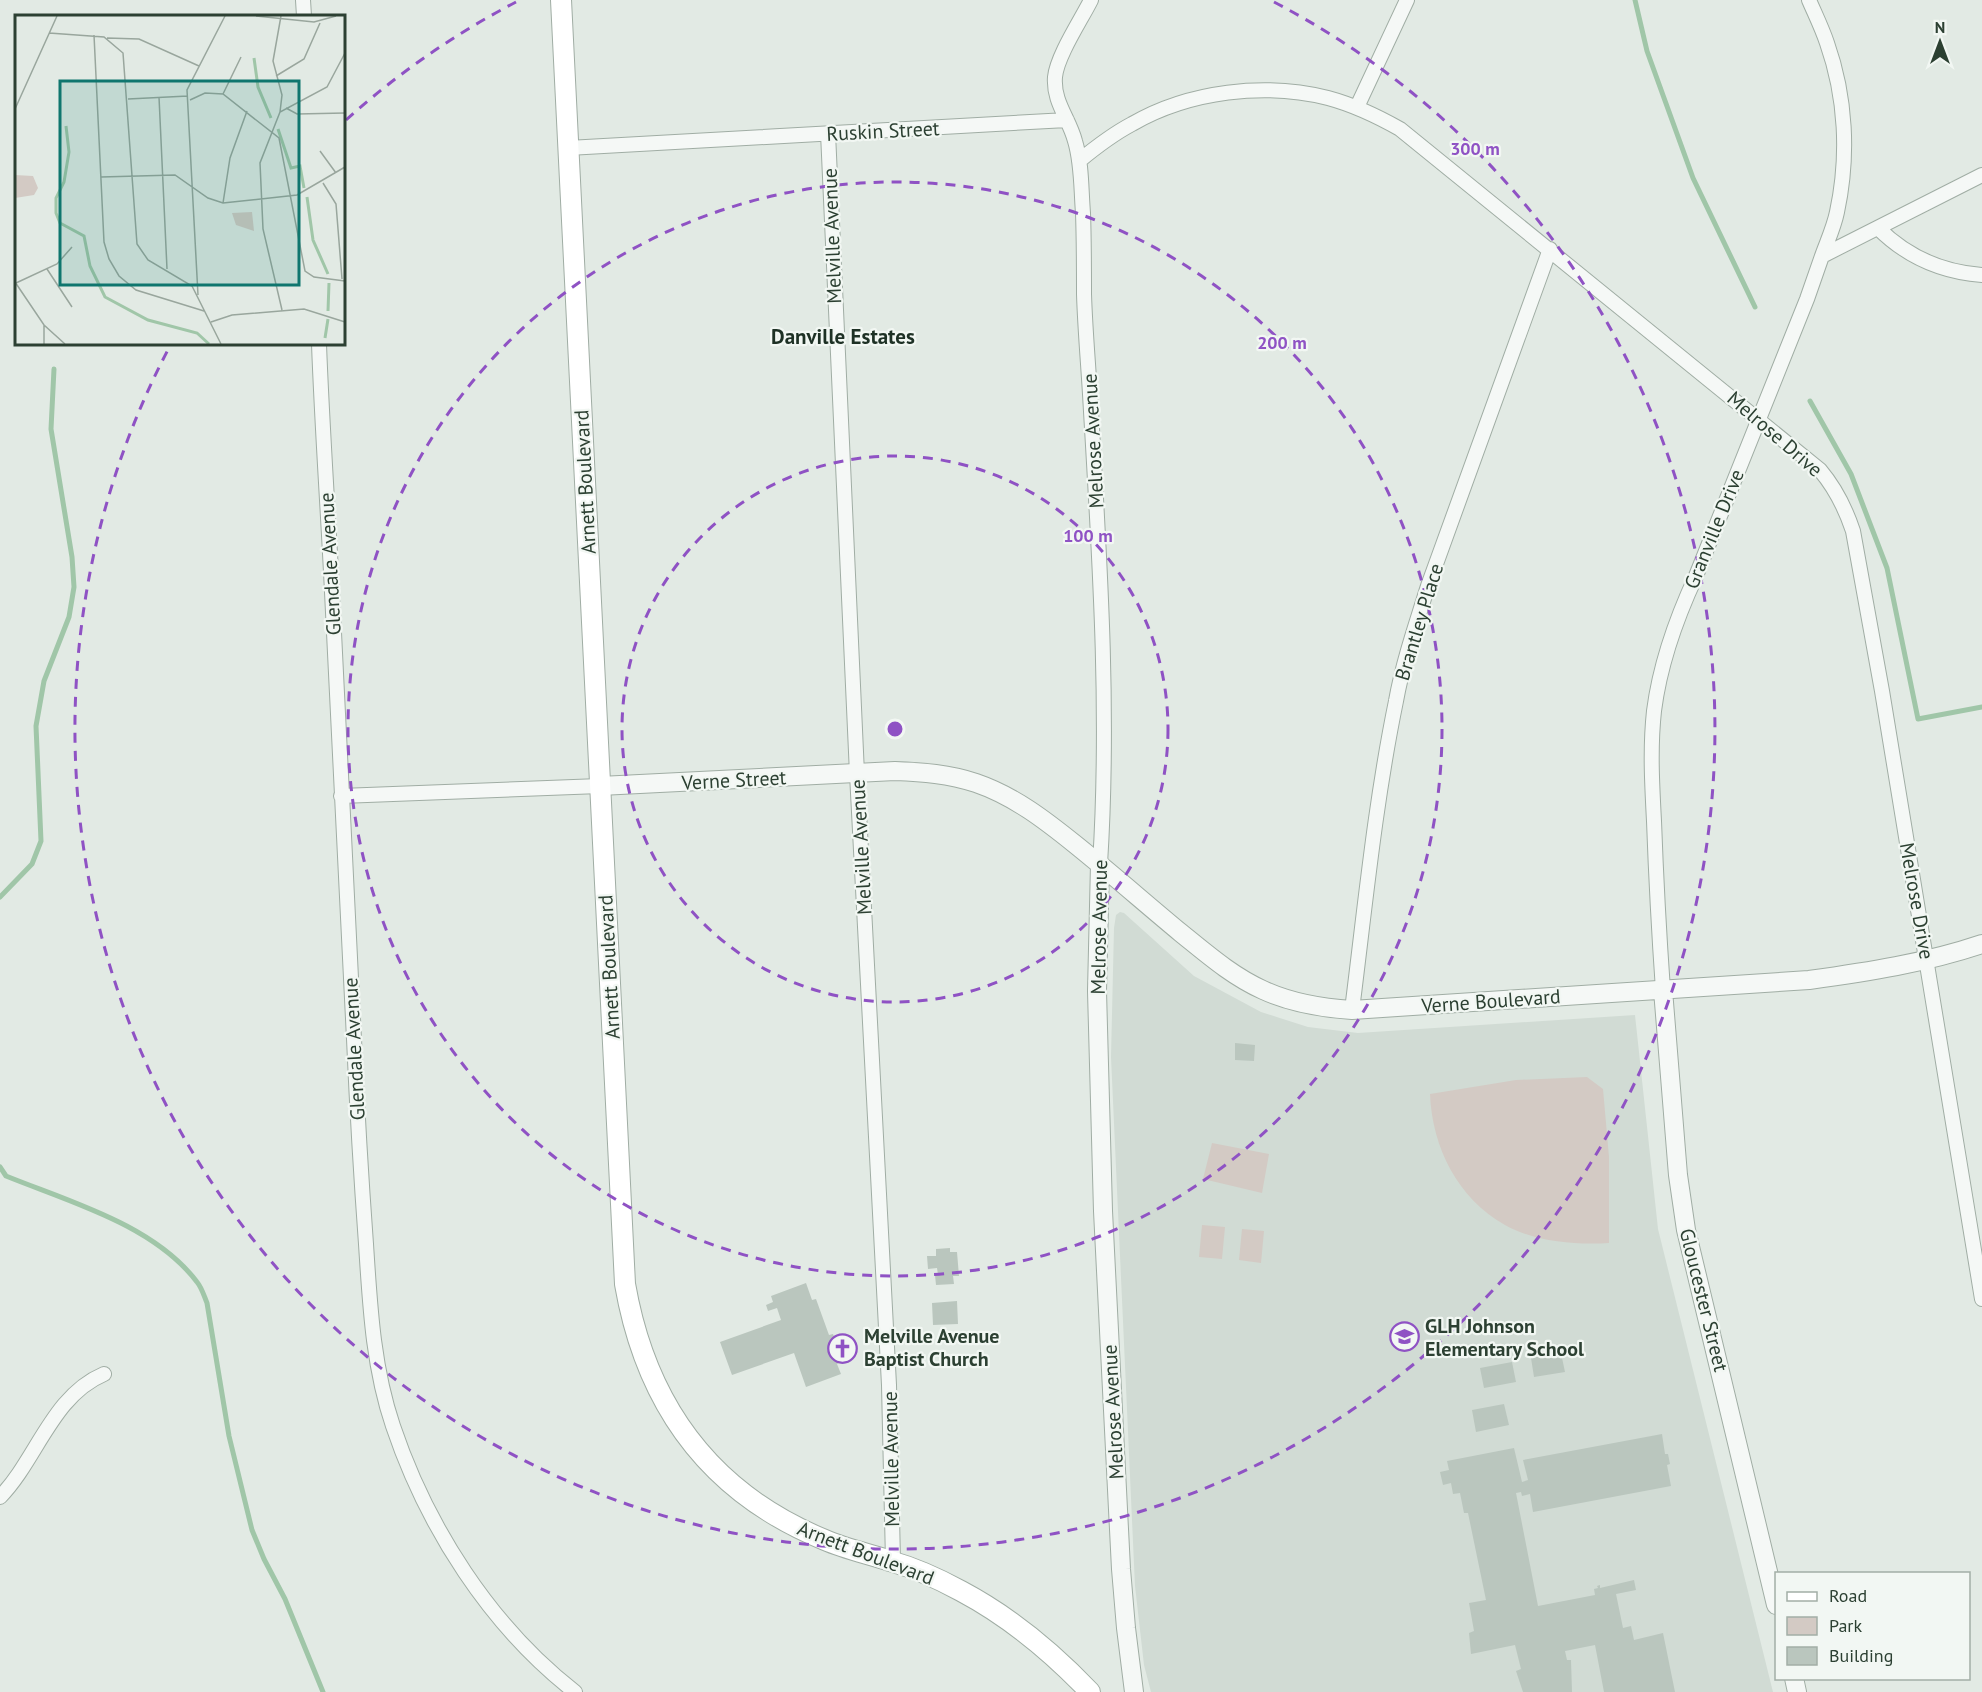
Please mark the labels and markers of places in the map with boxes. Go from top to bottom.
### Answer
centre of rings [885,719,905,739]
place label: GLH Johnson Elementary School [1425,1313,1584,1362]
school or university icon: GLH Johnson Elementary School [1388,1321,1420,1353]
place label: Melville Avenue Baptist Church [864,1323,1000,1372]
church icon: Melville Avenue Baptist Church [827,1332,859,1364]

